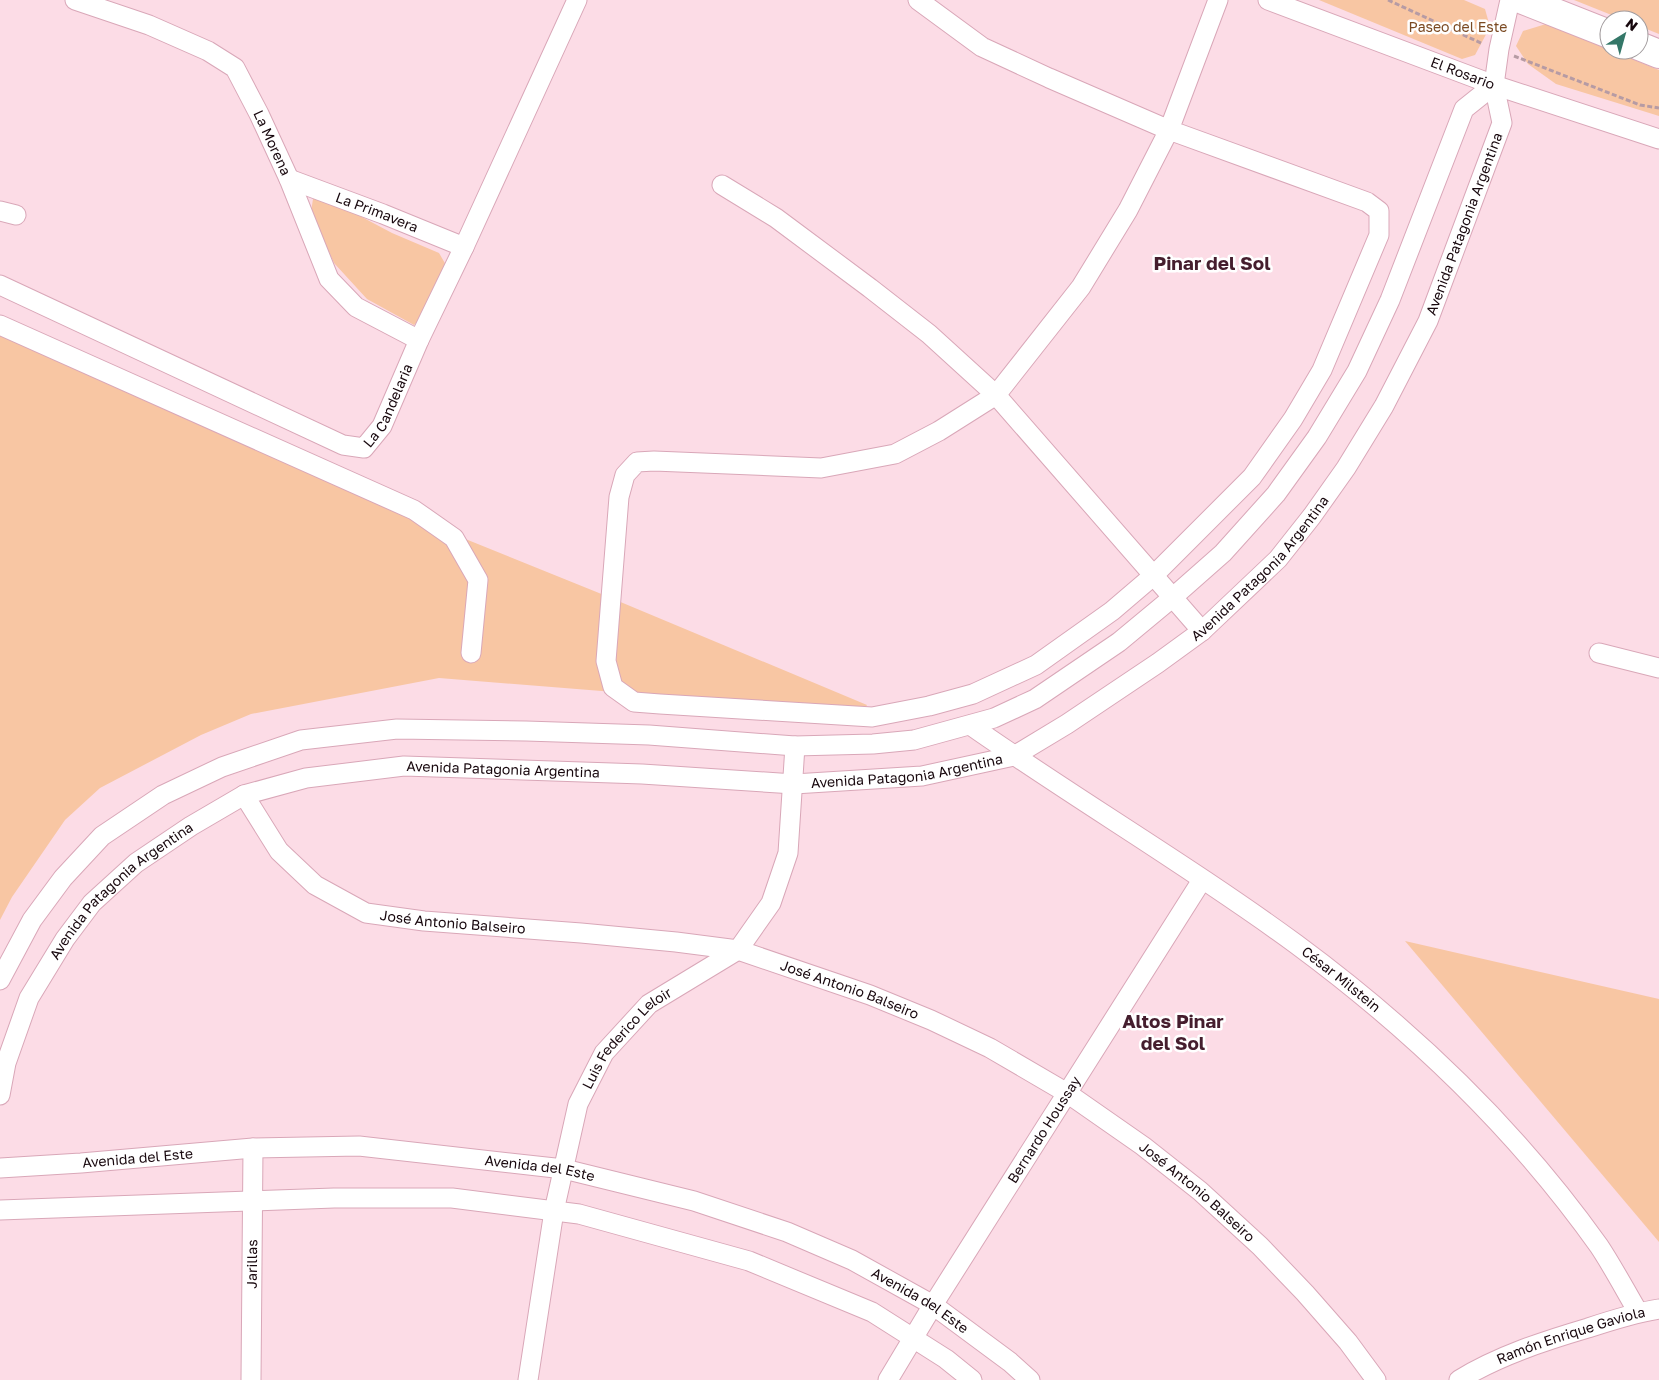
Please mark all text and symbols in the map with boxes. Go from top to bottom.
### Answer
north arrow [1599,10,1649,60]
text: N [1623,14,1641,34]
park label: Paseo del Este [1409,18,1507,35]
street label: El Rosario [1428,53,1497,93]
street label: La Morena [250,107,295,178]
street label: Avenida Patagonia Argentina [1422,130,1506,317]
street label: La Primavera [334,188,421,235]
district label: Pinar del Sol [1153,251,1271,274]
street label: La Candelaria [359,361,416,450]
street label: Avenida Patagonia Argentina [1187,492,1332,644]
street label: Avenida Patagonia Argentina [810,750,1004,791]
street label: Avenida Patagonia Argentina [406,757,600,781]
street label: Avenida Patagonia Argentina [46,818,196,962]
street label: José Antonio Balseiro [379,906,526,937]
street label: César Milstein [1299,942,1384,1015]
street label: José Antonio Balseiro [778,956,922,1022]
street label: Luis Federico Leloir [578,983,675,1092]
district label: Altos Pinar del Sol [1122,1009,1224,1054]
street label: Bernardo Houssay [1003,1073,1084,1186]
street label: José Antonio Balseiro [1136,1137,1259,1245]
street label: Avenida del Este [82,1144,194,1171]
street label: Avenida del Este [484,1151,597,1184]
street label: Jarillas [243,1239,260,1289]
street label: Avenida del Este [869,1264,972,1336]
street label: Ramón Enrique Gaviola [1494,1303,1647,1367]

